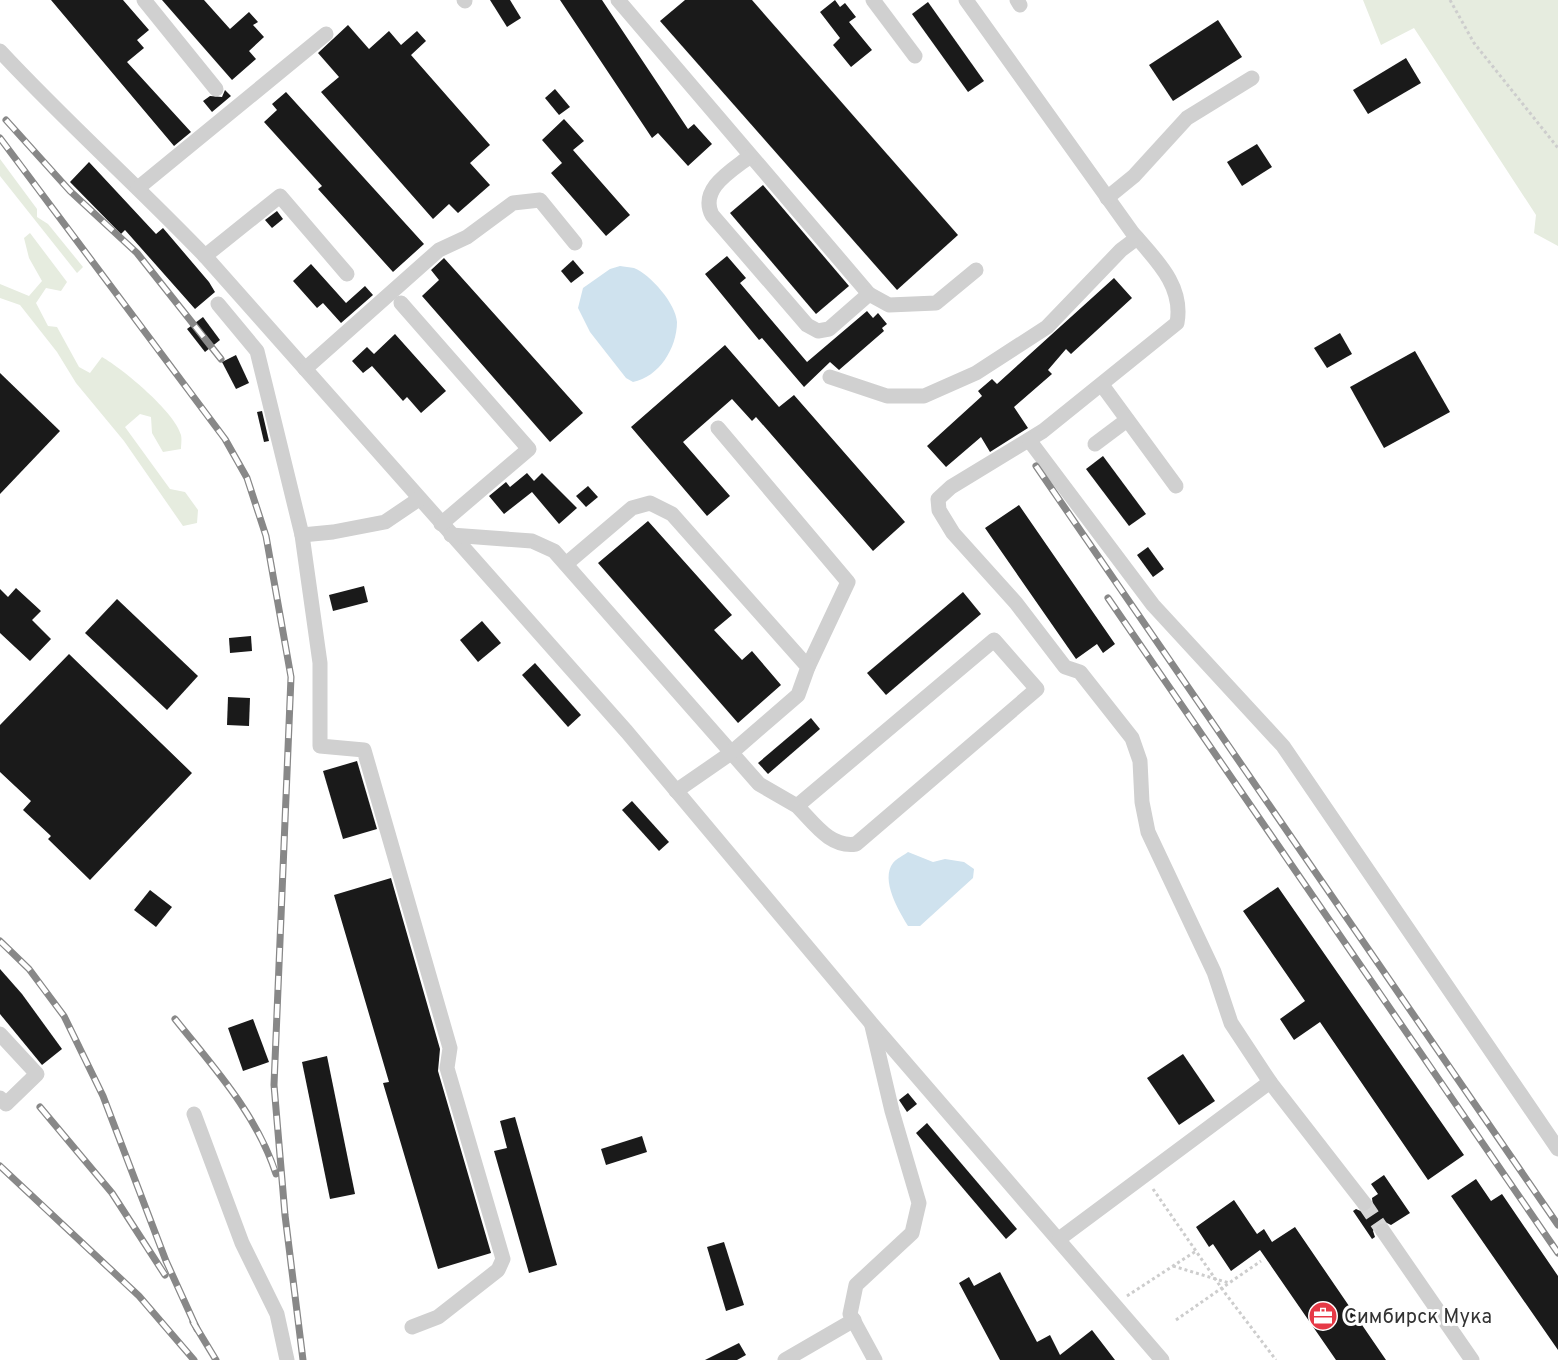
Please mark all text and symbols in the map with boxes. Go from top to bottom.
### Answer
office icon: Симбирск Мука [1307,1300,1339,1332]
place label: Симбирск Мука [1344,1305,1492,1331]

